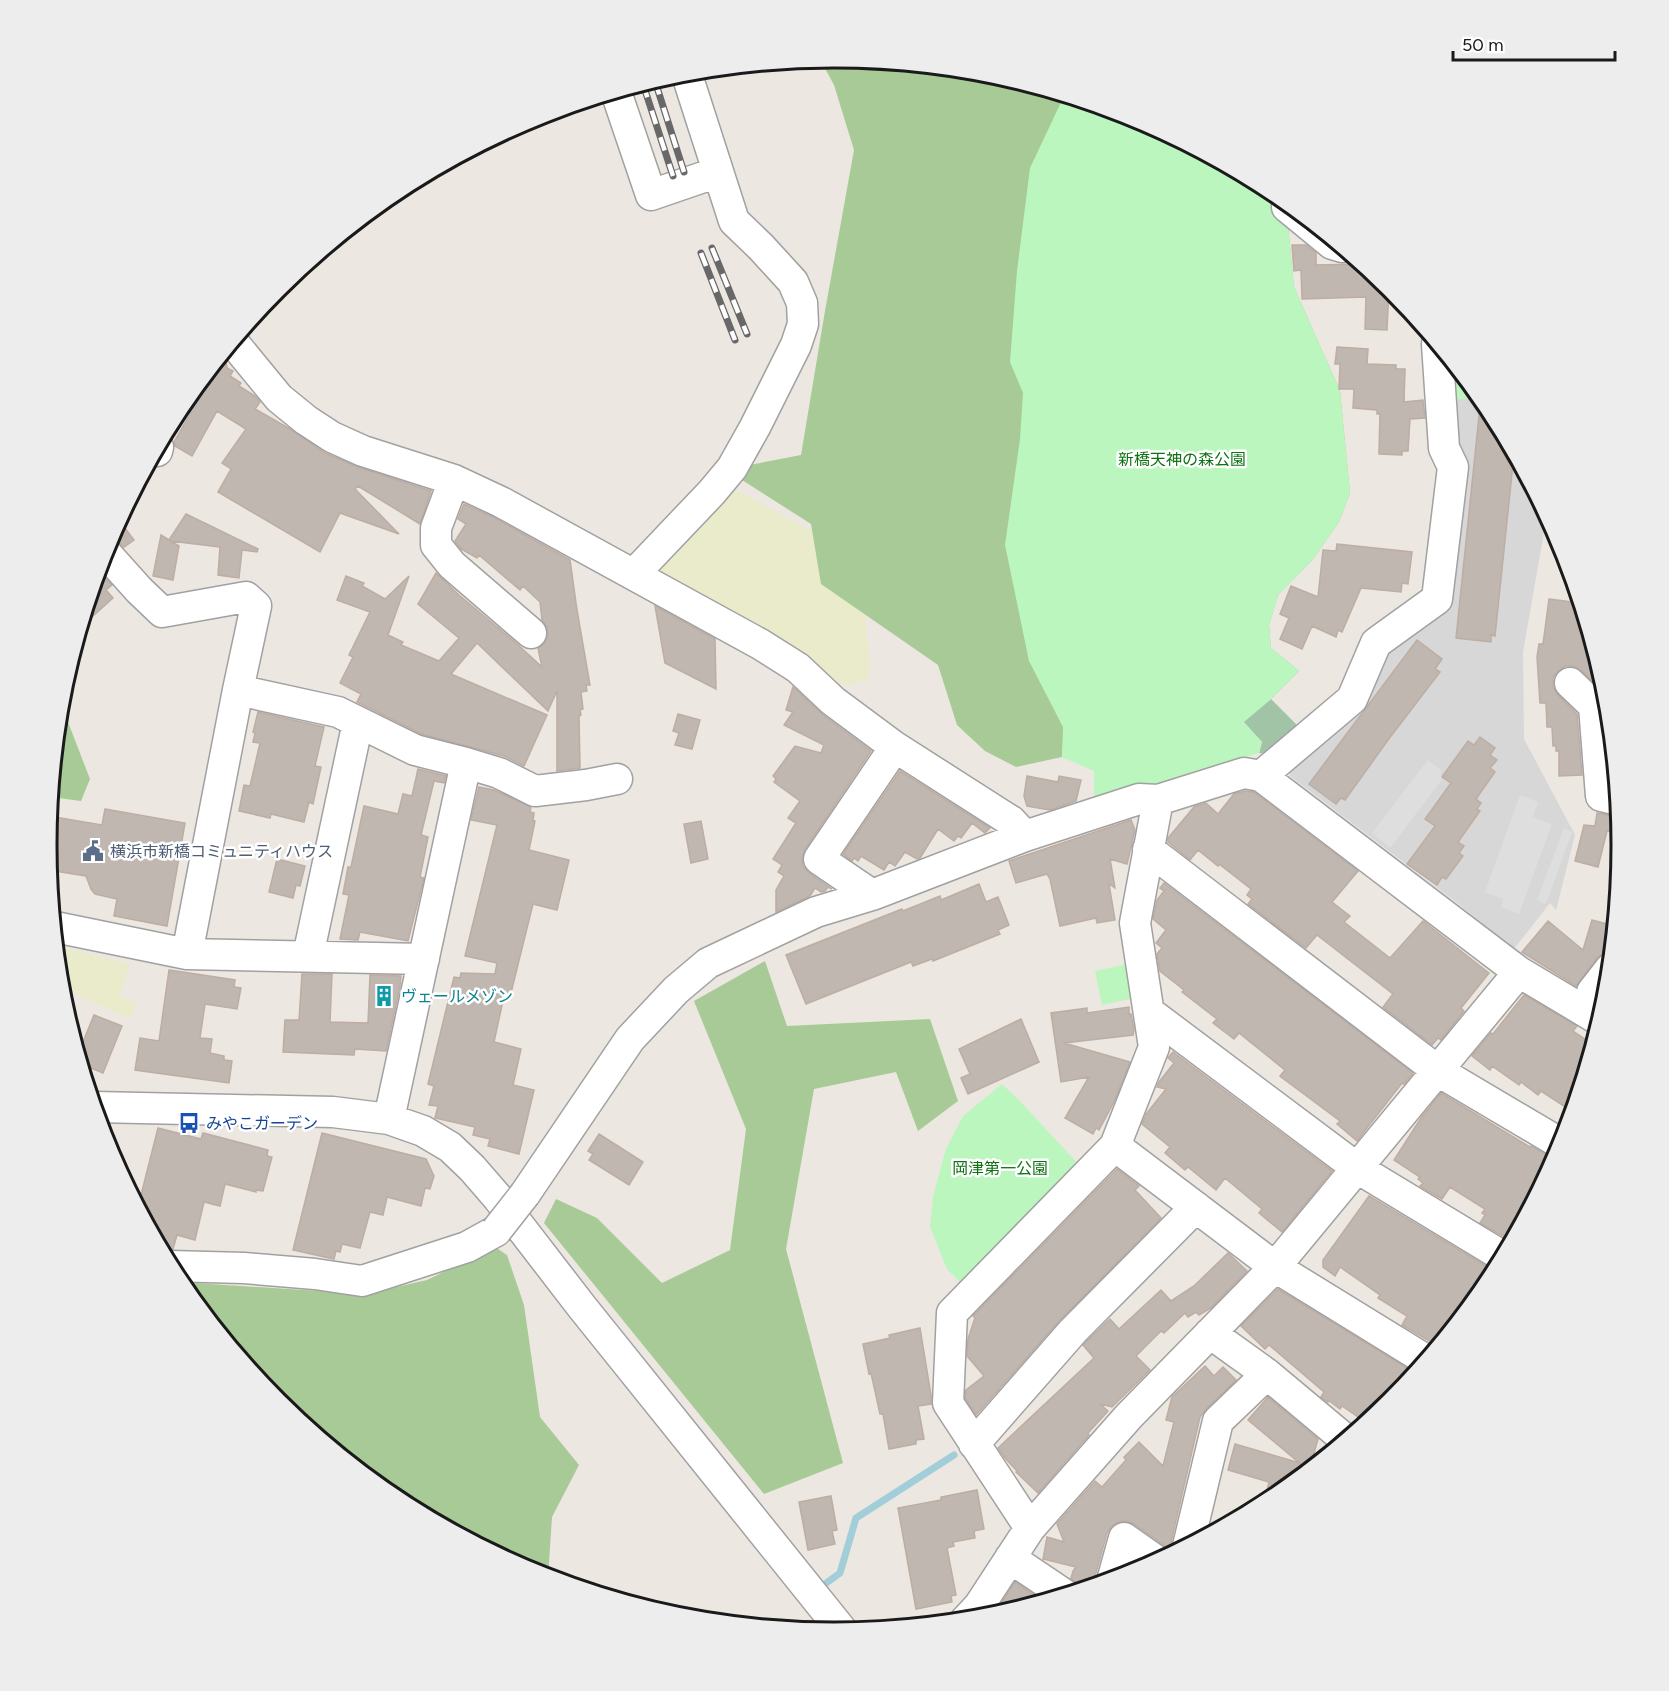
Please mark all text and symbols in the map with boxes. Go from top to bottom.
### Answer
scale bar [1453,24,1615,62]
text: 50 m [1462,34,1504,56]
park label: 新橋天神の森公園 [1118,450,1246,469]
public building icon: 横浜市新橋コミュニティハウス [81,839,105,863]
place label: 横浜市新橋コミュニティハウス [110,842,333,861]
building icon: ヴェールメゾン [372,984,396,1008]
place label: ヴェールメゾン [401,987,513,1006]
bus stop icon: みやこガーデン [177,1111,201,1135]
place label: みやこガーデン [206,1114,318,1133]
park label: 岡津第一公園 [952,1159,1048,1178]

